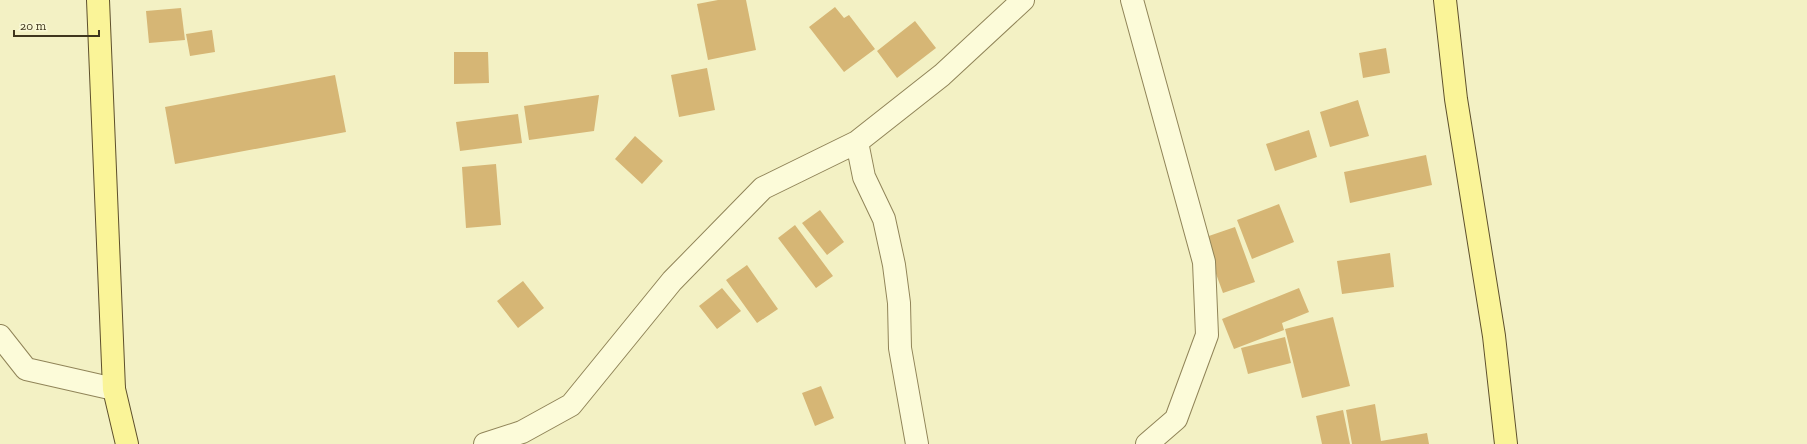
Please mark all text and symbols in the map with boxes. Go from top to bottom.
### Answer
scale bar [14,12,99,38]
text: 20 m [20,19,47,33]

